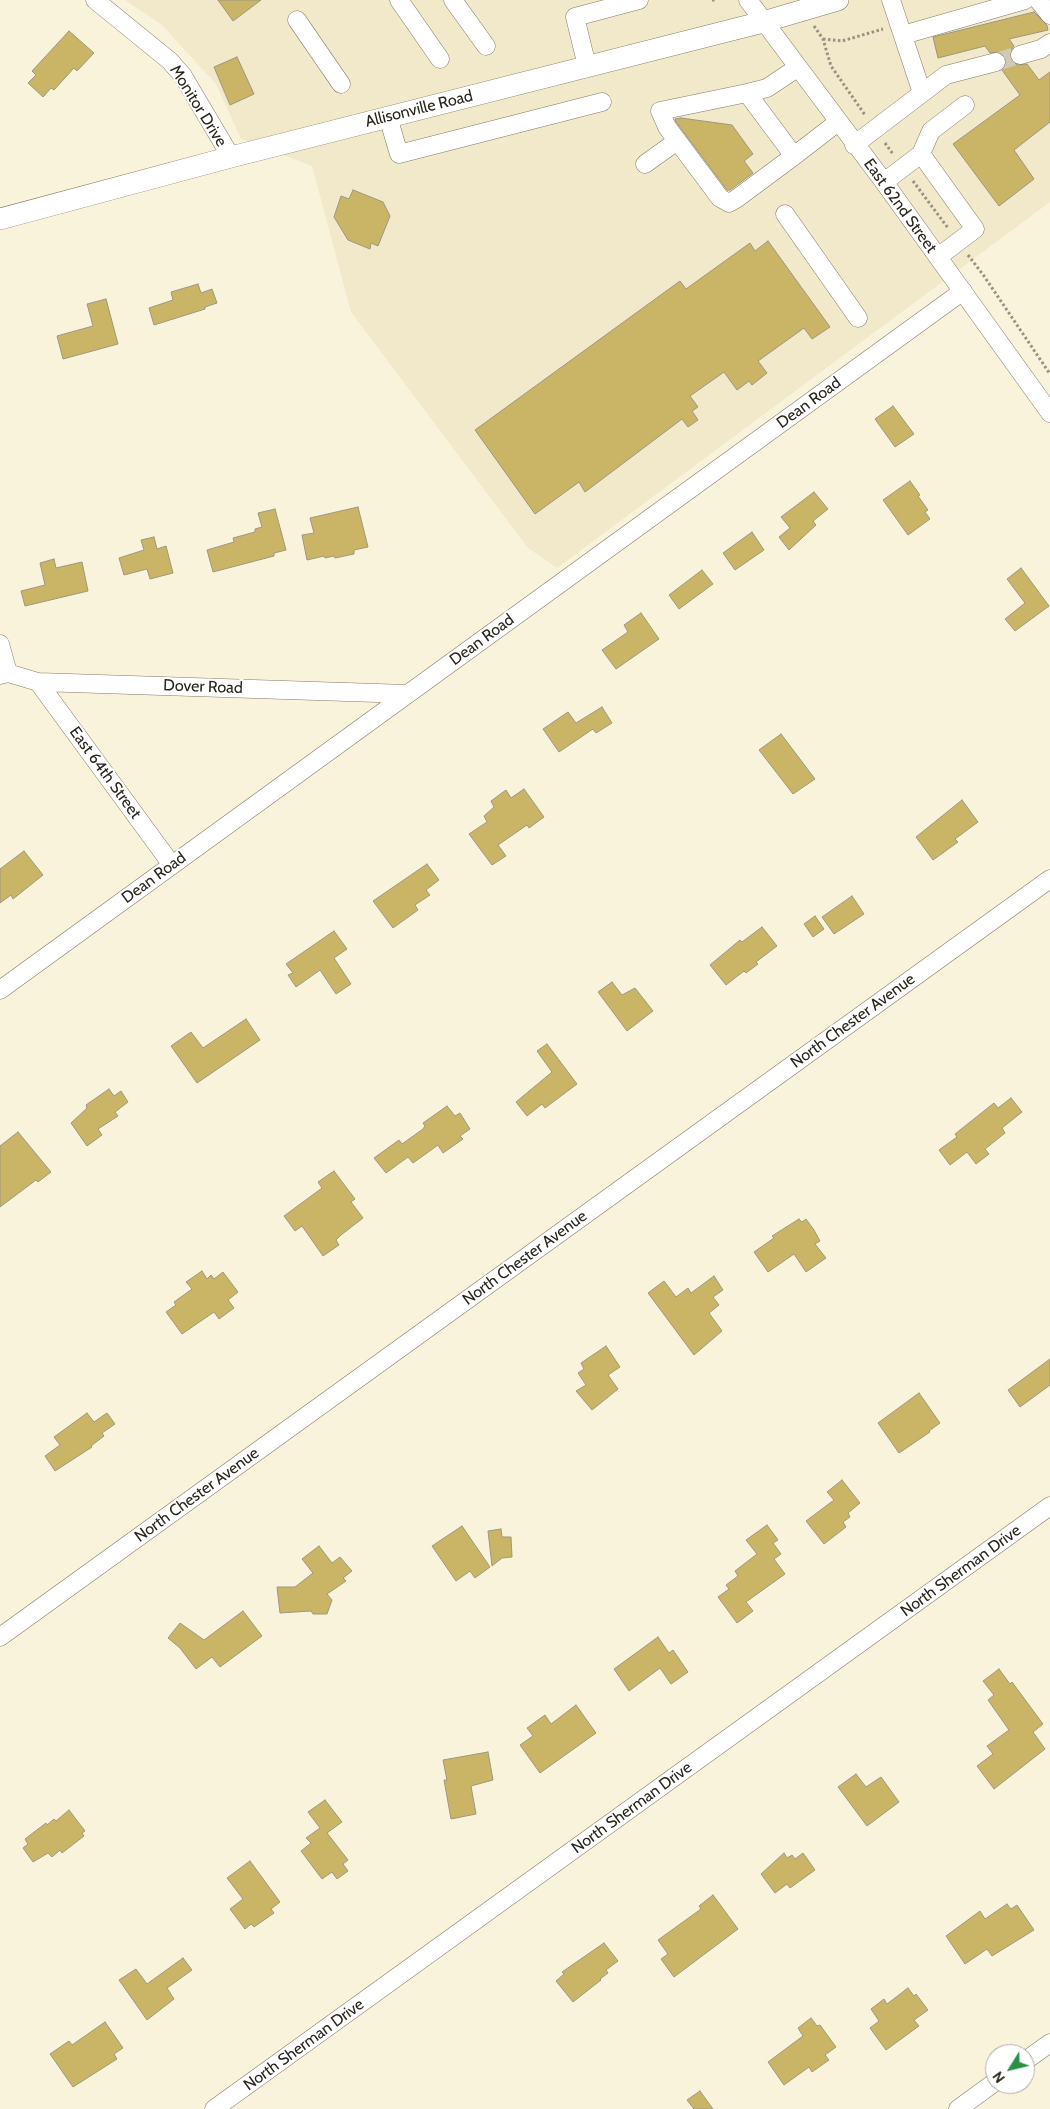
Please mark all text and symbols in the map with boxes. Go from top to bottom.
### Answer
street label: Monitor Drive [165,62,231,150]
street label: Allisonville Road [363,86,475,132]
street label: East 62nd Street [859,155,941,257]
street label: Dean Road [773,373,845,433]
street label: Dean Road [446,610,518,670]
street label: Dover Road [163,676,243,698]
street label: East 64th Street [65,723,145,823]
street label: Dean Road [118,848,190,908]
street label: North Chester Avenue [787,969,919,1073]
street label: North Chester Avenue [459,1206,591,1310]
street label: North Chester Avenue [131,1443,263,1547]
street label: North Sherman Drive [897,1521,1025,1621]
street label: North Sherman Drive [568,1758,696,1858]
street label: North Sherman Drive [240,1995,368,2095]
north arrow [985,2044,1035,2094]
text: N [988,2068,1009,2087]

